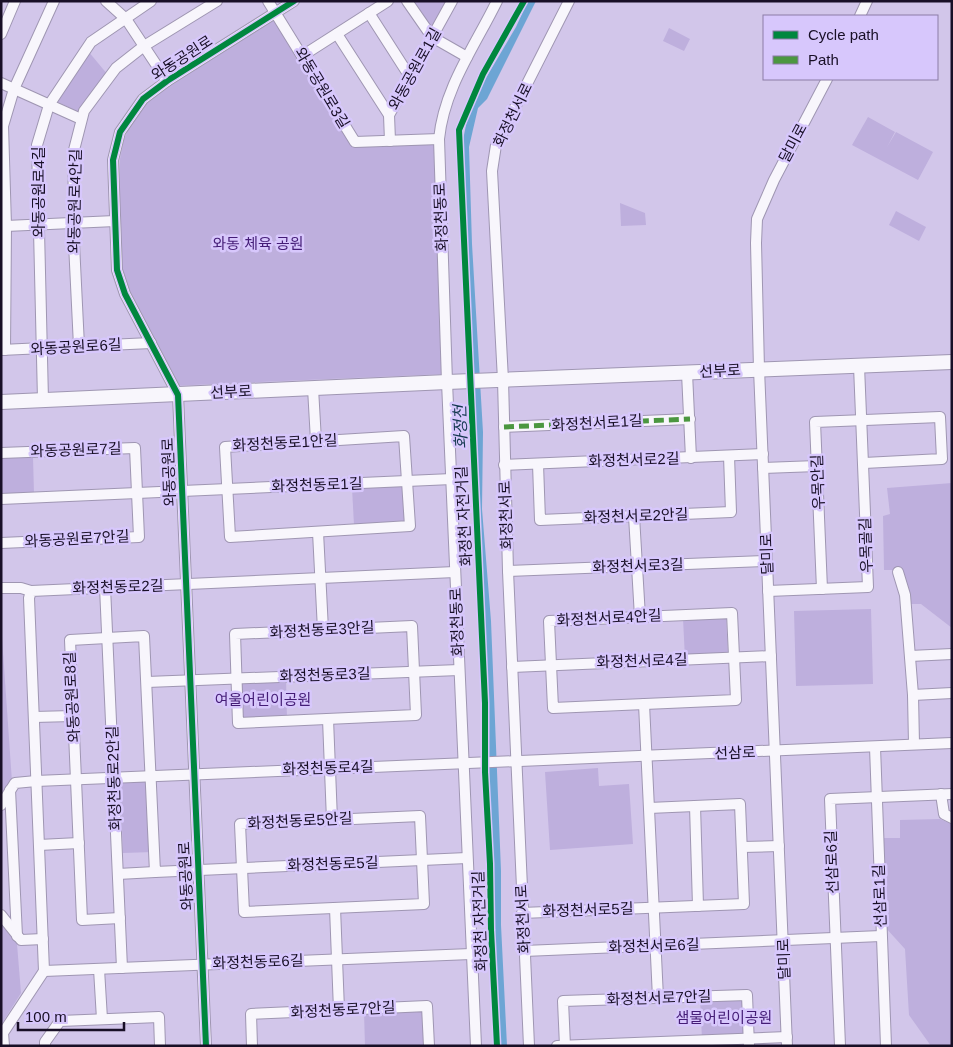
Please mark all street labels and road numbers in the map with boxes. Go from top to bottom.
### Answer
street label: 와동공원로1길 [385,25,444,113]
street label: 와동공원로 [148,32,215,84]
street label: 와동공원로3길 [292,44,353,131]
street label: 화정천서로 [490,80,535,150]
street label: 달미로 [775,120,810,165]
street label: 와동공원로4길 [30,146,47,238]
street label: 와동공원로4안길 [65,148,84,254]
street label: 화정천동로 [431,182,450,252]
street label: 와동공원로6길 [30,336,122,357]
street label: 선부로 [699,361,741,380]
street label: 선부로 [210,382,252,401]
street label: 화정천서로1길 [551,412,643,433]
street label: 화정천동로1안길 [232,431,338,454]
street label: 와동공원로 [159,437,178,507]
street label: 와동공원로7길 [30,439,122,460]
street label: 화정천서로2길 [588,449,680,470]
street label: 우목안길 [808,454,827,510]
street label: 화정천 자전거길 [452,465,475,567]
street label: 화정천동로1길 [271,474,363,495]
street label: 화정천서로 [496,480,515,550]
street label: 화정천서로2안길 [583,505,689,526]
street label: 우목골길 [856,517,875,573]
street label: 와동공원로7안길 [24,527,130,550]
street label: 달미로 [757,533,776,575]
street label: 화정천서로3길 [592,555,684,576]
street label: 화정천동로2길 [72,576,164,597]
street label: 화정천동로 [447,587,466,657]
street label: 화정천서로4안길 [556,606,662,629]
street label: 화정천동로3안길 [269,618,375,641]
street label: 화정천서로4길 [596,650,688,671]
street label: 와동공원로8길 [61,651,82,743]
street label: 화정천동로3길 [279,664,371,685]
street label: 화정천동로2안길 [103,725,124,831]
street label: 선삼로 [714,743,756,762]
street label: 화정천동로4길 [282,757,374,778]
street label: 화정천동로5안길 [247,809,353,832]
street label: 선삼로6길 [822,830,841,894]
street label: 와동공원로 [175,841,196,911]
street label: 화정천동로5길 [287,853,379,874]
street label: 선삼로1길 [870,864,889,928]
street label: 화정천 자전거길 [469,870,490,972]
street label: 화정천서로 [512,884,533,954]
street label: 화정천서로5길 [542,899,634,920]
street label: 화정천서로6길 [608,935,700,956]
street label: 달미로 [774,938,793,980]
street label: 화정천동로6길 [212,951,304,972]
street label: 화정천서로7안길 [606,987,712,1008]
street label: 화정천동로7안길 [290,998,396,1021]

